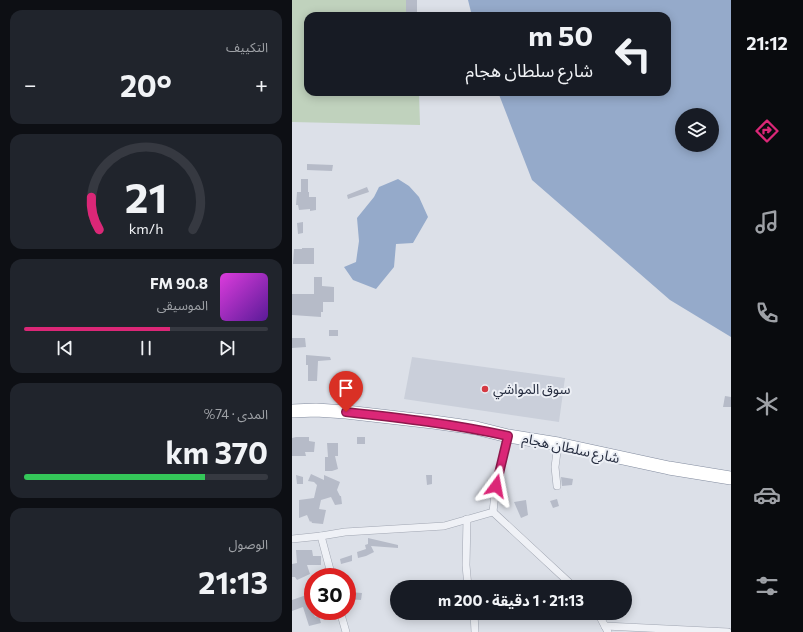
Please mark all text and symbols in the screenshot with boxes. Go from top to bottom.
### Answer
text: 50 m [528,18,593,52]
icon: left [607,28,659,80]
text: 21:12 [746,32,788,54]
text: التكييف [226,39,268,55]
text: شارع سلطان هجام [465,59,593,81]
text: 20° [120,66,172,103]
text: − [24,71,37,98]
text: + [255,71,268,98]
map controls [675,108,719,152]
button: layers [675,108,719,152]
icon: directions [753,117,781,145]
text: 21 [125,170,167,221]
icon: music [753,208,781,236]
text: km/h [129,218,163,236]
text: 90.8 FM [150,274,208,292]
text: الموسيقى [157,297,208,313]
icon: phone [753,299,781,327]
icon: previous [54,337,76,359]
icon: pause [135,337,157,359]
icon: next [216,337,238,359]
pin [329,371,363,412]
icon: arrive [335,377,357,399]
place label: سوق المواشي [493,380,570,400]
marker: سوق المواشي [480,384,490,394]
icon: climate [753,390,781,418]
text: المدى · 74% [204,406,268,422]
street label: شارع سلطان هجام [520,429,621,469]
text: 370 km [165,433,268,470]
position arrow [475,465,517,507]
icon: car [753,481,781,509]
text: الوصول [228,536,268,552]
text: 21:13 [198,563,268,600]
speed limit sign: 30 [304,568,356,620]
icon: filters [753,572,781,600]
text: 21:13 · 1 دقيقة · 200 m [438,591,584,609]

